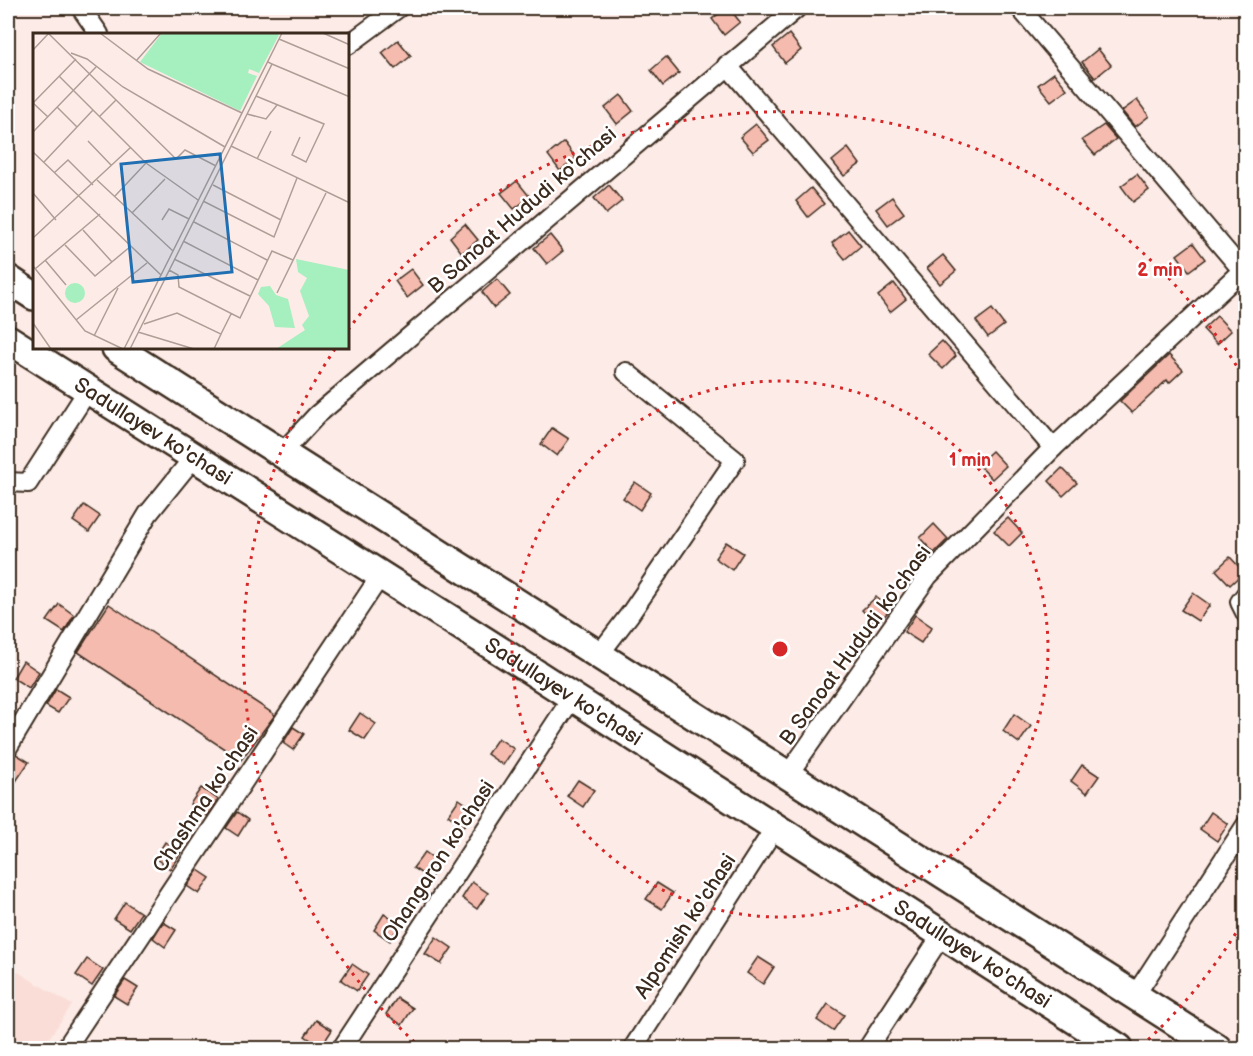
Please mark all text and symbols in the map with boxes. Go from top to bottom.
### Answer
inset map [33,33,350,350]
street label: B Sanoat Hududi ko'chasi [423,122,622,299]
text: 2 min [1137,260,1183,281]
street label: Sadullayev ko'chasi [70,372,237,491]
text: 1 min [949,450,991,471]
street label: B Sanoat Hududi ko'chasi [774,540,936,750]
street label: Sadullayev ko'chasi [480,632,647,751]
centre of rings [770,639,790,659]
street label: Chashma ko'chasi [147,721,264,877]
street label: Ohangaron ko'chasi [377,776,500,947]
street label: Alpomish ko'chasi [629,849,742,1003]
street label: Sadullayev ko'chasi [889,895,1056,1014]

